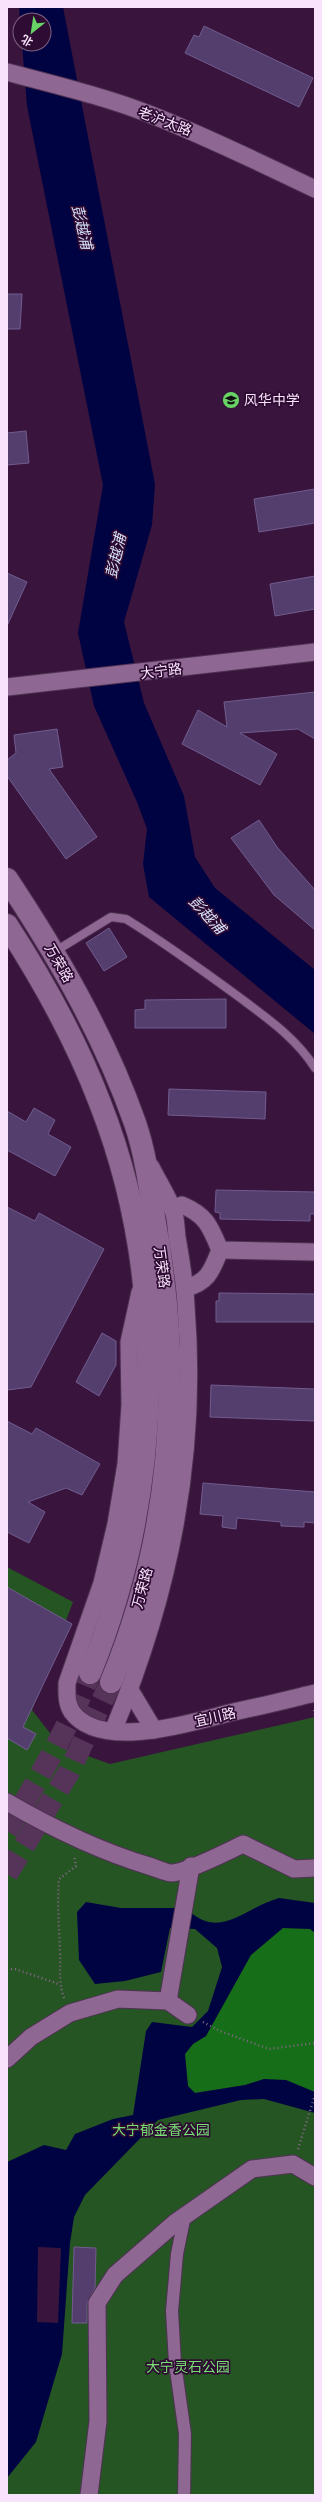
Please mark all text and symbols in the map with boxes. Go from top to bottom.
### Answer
north arrow [12,12,52,52]
text: 北 [18,31,36,50]
street label: 老沪太路 [135,102,195,140]
water label: 彭越浦 [66,203,98,253]
school or university icon: 风华中学 [221,390,241,410]
place label: 风华中学 [244,390,300,410]
water label: 彭越浦 [100,530,132,580]
street label: 大宁路 [139,659,183,683]
water label: 彭越浦 [184,891,232,940]
street label: 万荣路 [40,940,78,986]
street label: 万荣路 [149,1245,175,1289]
street label: 万荣路 [127,1565,157,1611]
street label: 宜川路 [192,1703,238,1731]
park label: 大宁郁金香公园 [112,2120,210,2140]
park label: 大宁灵石公园 [146,2357,230,2377]

